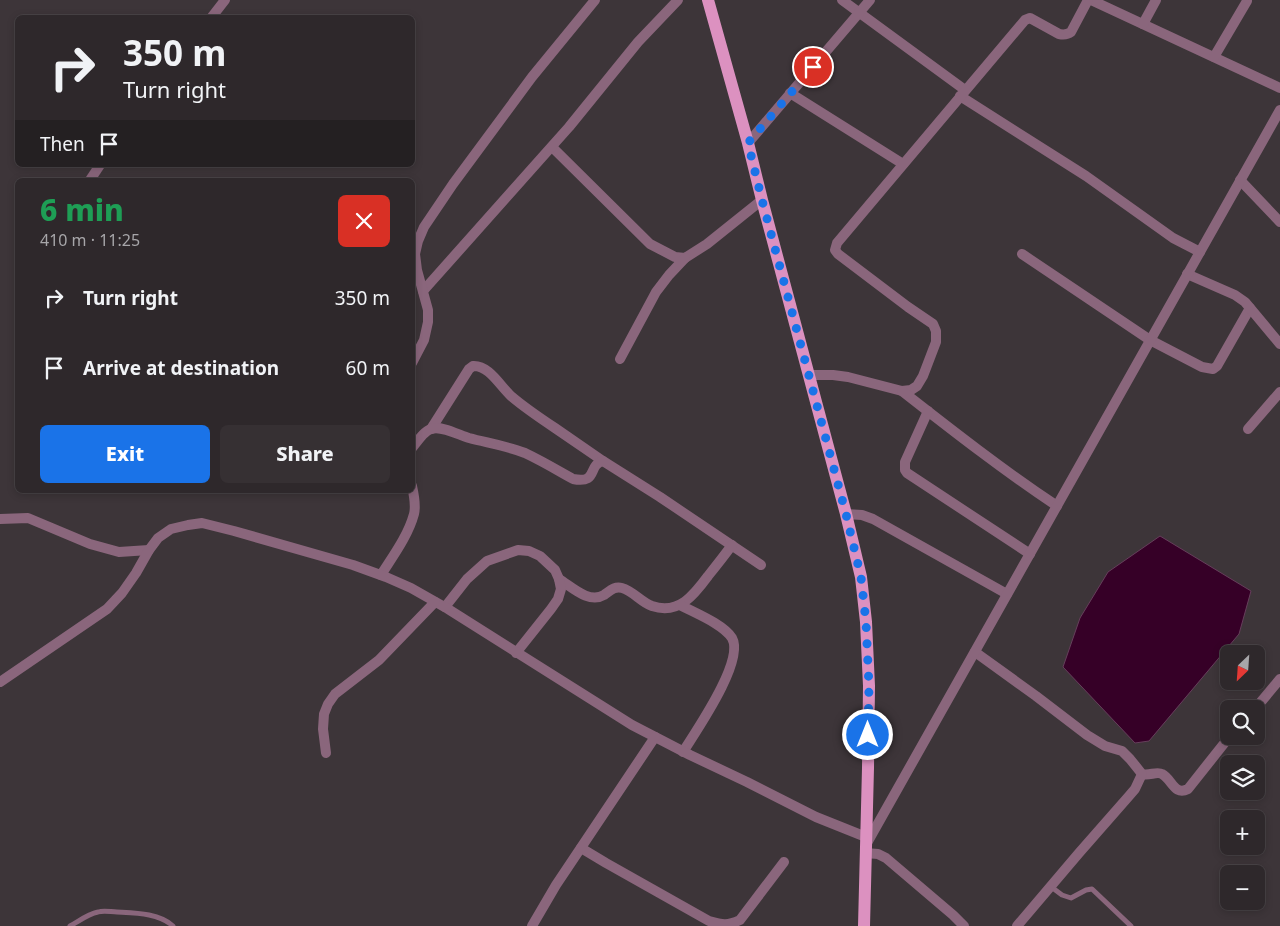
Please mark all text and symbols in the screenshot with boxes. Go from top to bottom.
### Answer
text: 350 m [123,29,226,76]
icon: right [40,35,105,100]
pin [792,46,834,88]
icon: arrive [799,53,827,81]
text: Turn right [123,74,226,104]
icon: arrive [95,130,123,158]
text: Then [40,131,85,157]
text: 6 min [40,189,124,230]
button: close [338,195,390,247]
text: 410 m · 11:25 [40,229,140,251]
icon: right [40,284,68,312]
text: Turn right [83,285,178,311]
text: 350 m [335,285,390,311]
icon: arrive [40,354,68,382]
text: Arrive at destination [83,355,279,381]
text: 60 m [346,355,390,381]
button: Exit [40,425,210,483]
button: Share [220,425,390,483]
north arrow [1220,645,1265,690]
map controls [1220,645,1265,910]
button: search [1220,700,1265,745]
position arrow [841,708,893,760]
button: layers [1220,755,1265,800]
button: + [1220,810,1265,855]
button: − [1220,865,1265,910]

